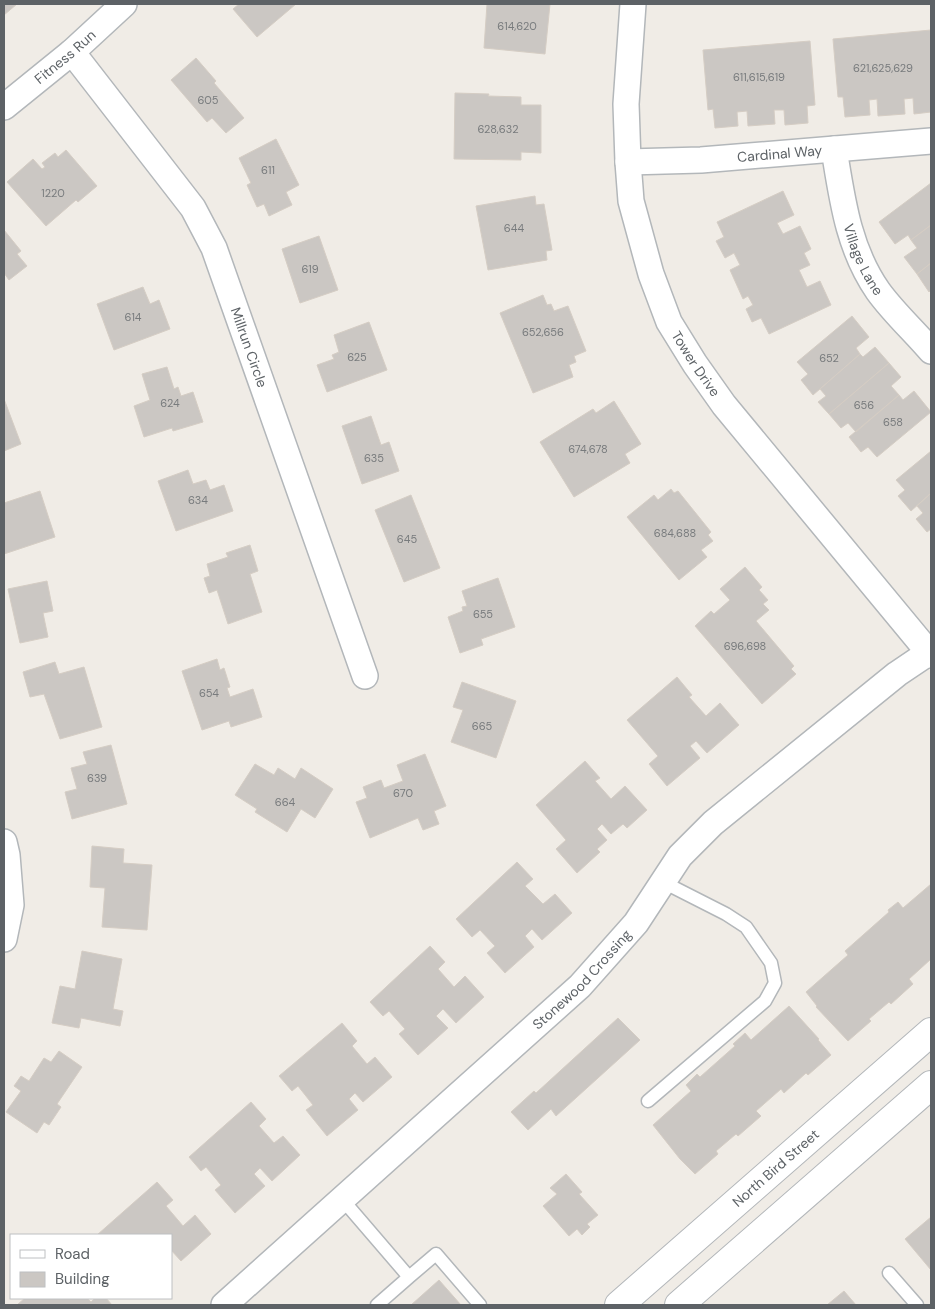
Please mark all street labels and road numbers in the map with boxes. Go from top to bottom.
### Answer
street label: Fitness Run [31,26,99,88]
street label: Cardinal Way [736,141,823,166]
street label: Village Lane [840,222,887,299]
street label: Millrun Circle [227,305,272,390]
street label: Tower Drive [668,328,724,400]
street label: Stonewood Crossing [529,925,635,1033]
street label: North Bird Street [728,1125,823,1211]

